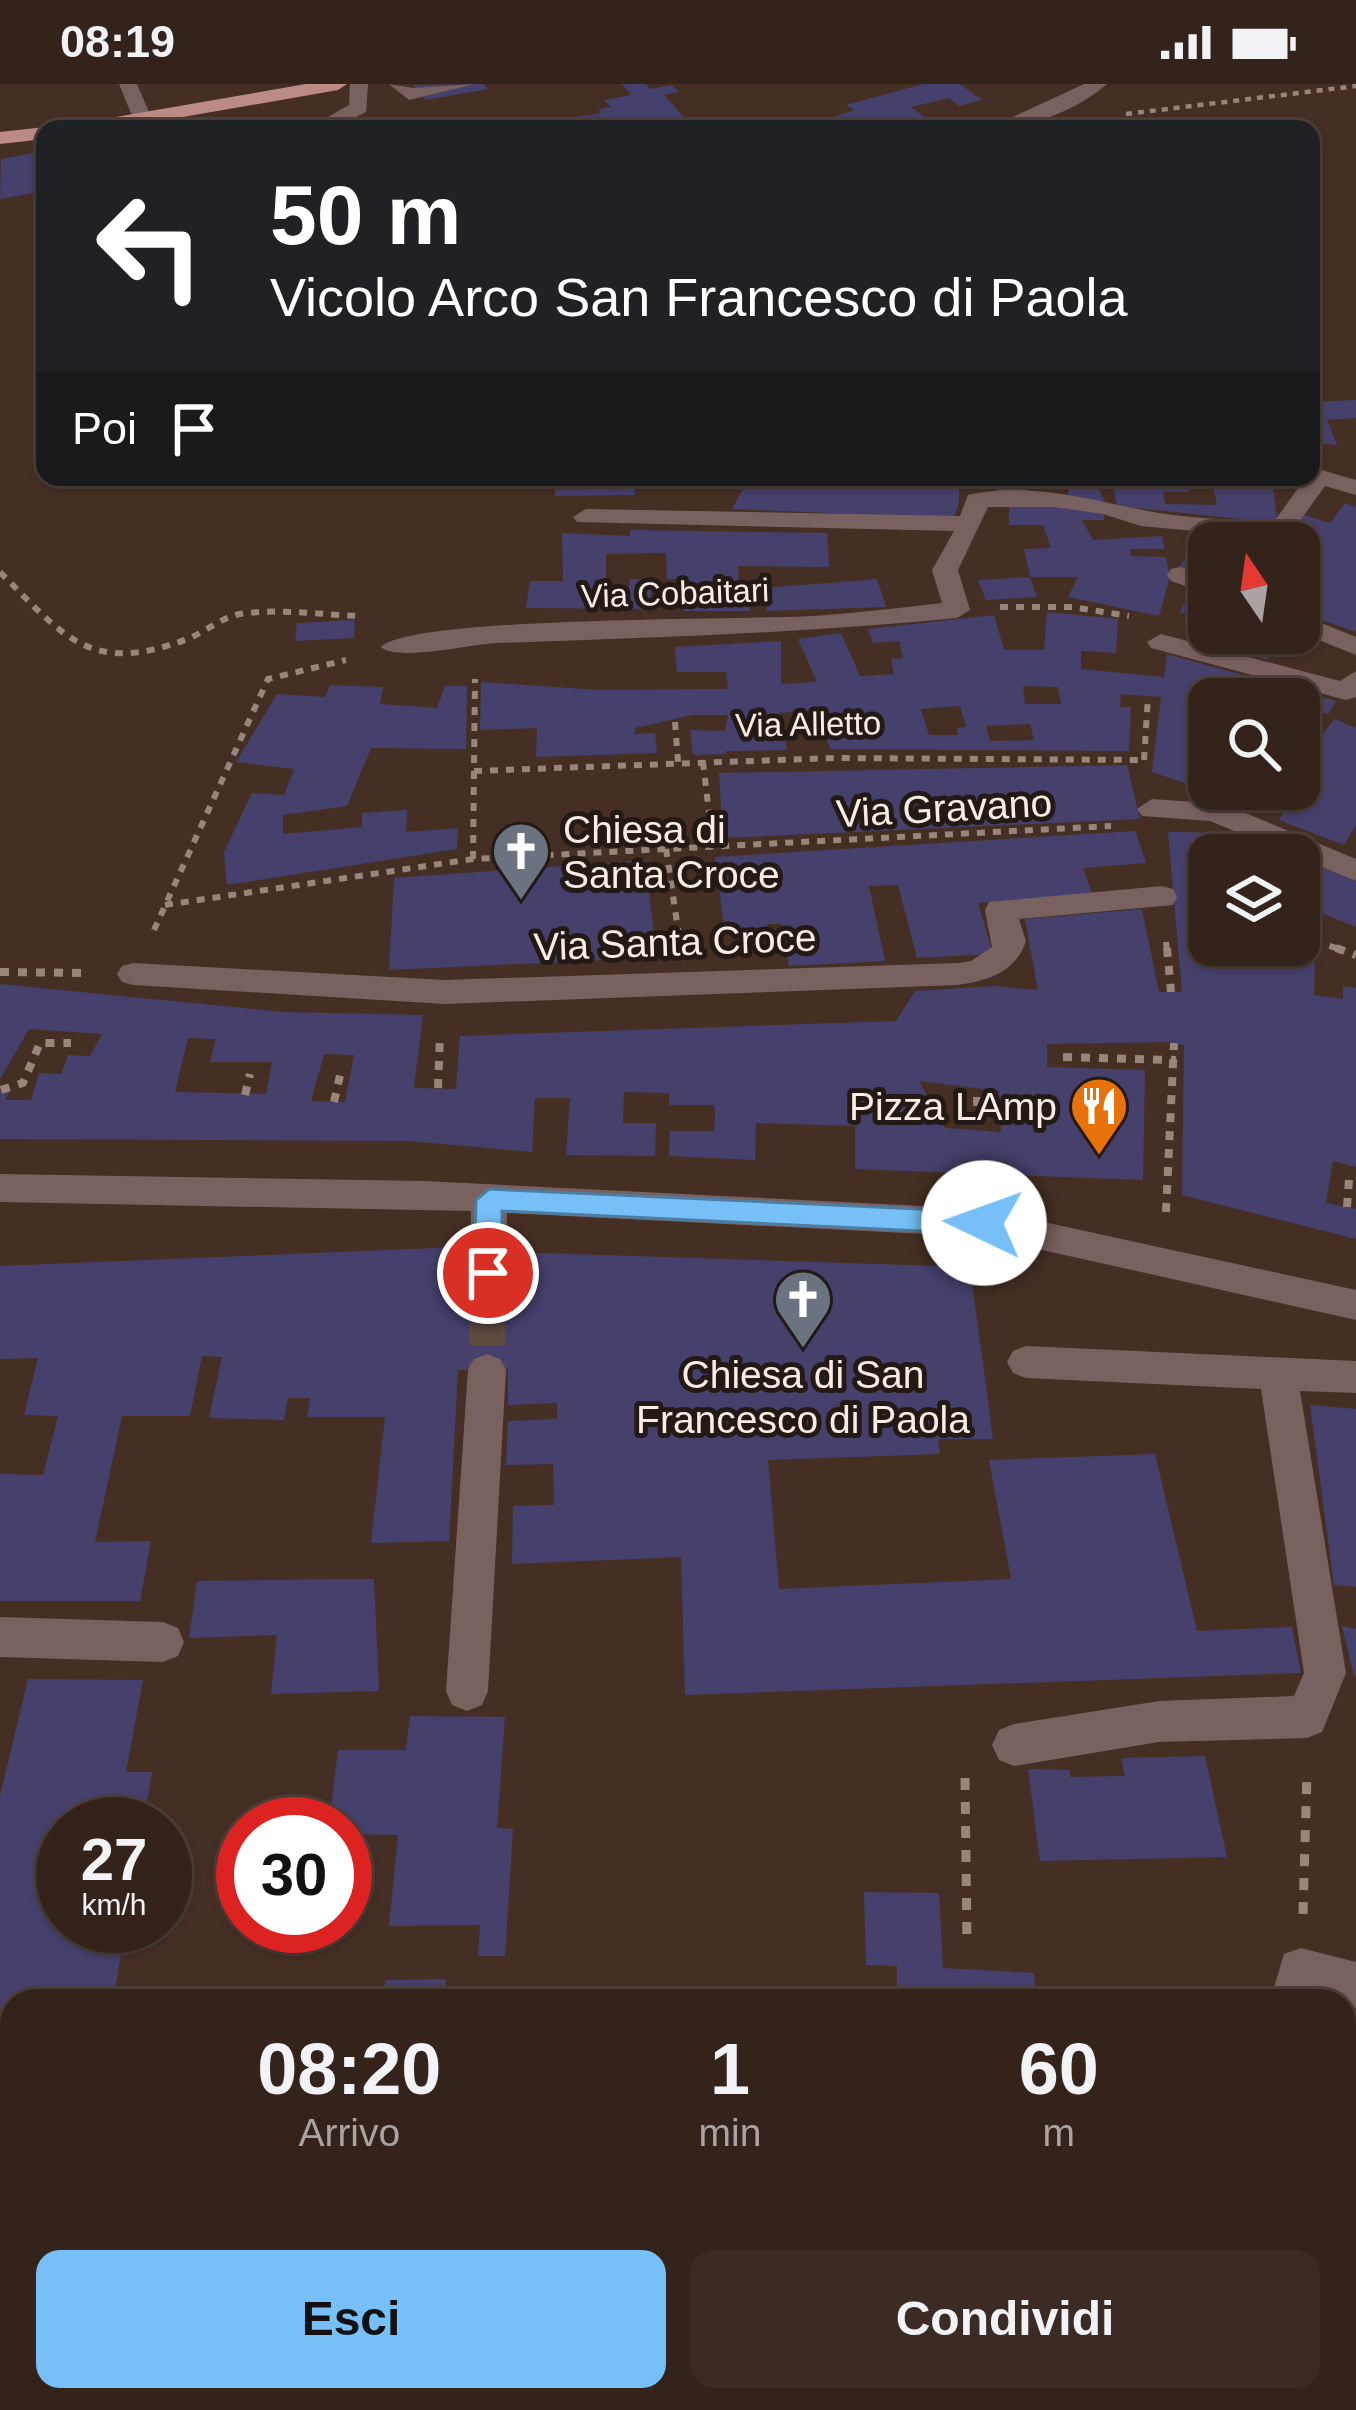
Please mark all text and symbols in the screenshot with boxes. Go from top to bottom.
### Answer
text: 08:19 [60,16,175,67]
icon: left [72,168,228,324]
text: 50 m [270,168,461,262]
text: Vicolo Arco San Francesco di Paola [270,267,1128,327]
icon: arrive [161,396,227,462]
text: Poi [72,403,137,454]
north arrow [1188,522,1320,654]
map controls [1188,522,1320,966]
street label: Via Cobaitari [580,571,770,615]
button: search [1188,678,1320,810]
street label: Via Alletto [735,704,881,744]
street label: Via Gravano [835,781,1053,835]
place label: Chiesa di Santa Croce [563,808,780,896]
church icon: Chiesa di Santa Croce [490,820,552,902]
button: layers [1188,834,1320,966]
street label: Via Santa Croce [533,916,817,968]
restaurant icon: Pizza LAmp [1068,1075,1130,1157]
place label: Pizza LAmp [849,1085,1057,1128]
position arrow [921,1160,1047,1286]
pin [437,1222,539,1324]
icon: arrive [455,1240,521,1306]
church icon: Chiesa di San Francesco di Paola [772,1268,834,1350]
place label: Chiesa di San Francesco di Paola [636,1353,970,1441]
speed limit sign: 30 [216,1797,372,1953]
text: 27 [81,1826,147,1893]
text: km/h [81,1888,147,1921]
text: 08:20 [257,2029,441,2109]
text: 1 [710,2029,750,2109]
text: 60 [1019,2029,1099,2109]
text: Arrivo [298,2111,400,2154]
text: min [699,2111,761,2154]
text: m [1042,2111,1075,2154]
button: Esci [36,2250,666,2388]
button: Condividi [690,2250,1320,2388]

